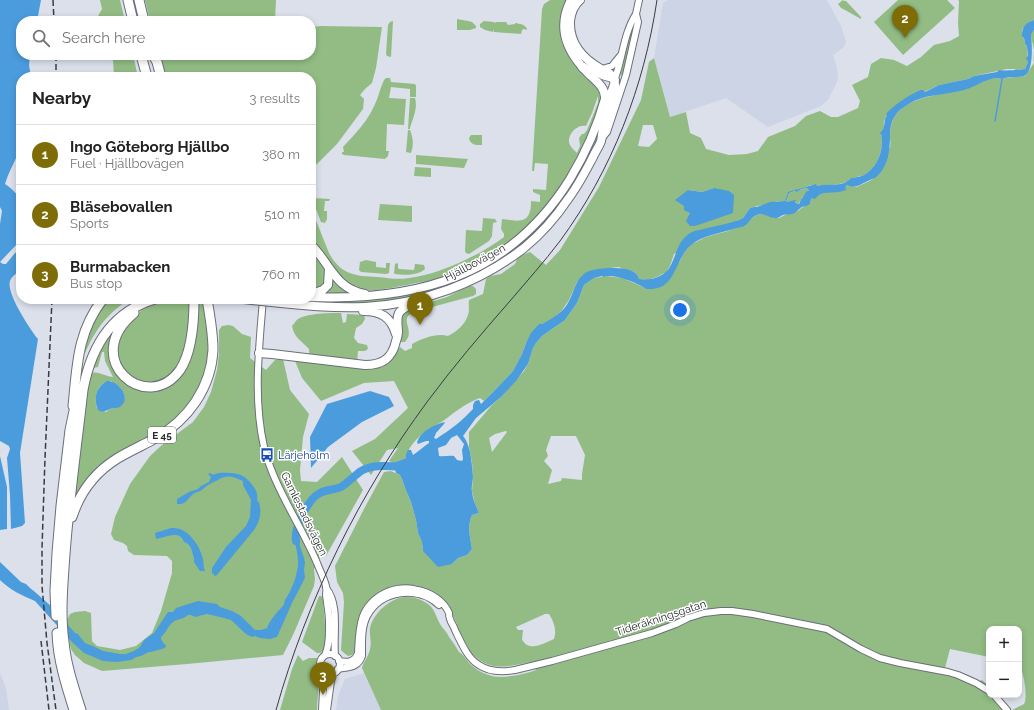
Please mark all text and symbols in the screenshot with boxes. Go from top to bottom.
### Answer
pin: 2 [892,5,918,38]
search box [16,16,316,60]
icon: search [30,27,52,49]
text: Search here [62,29,145,47]
text: Nearby [32,88,91,108]
text: 3 results [250,91,300,106]
text: Ingo Göteborg Hjällbo [70,138,229,156]
text: 1 [42,147,48,162]
text: 380 m [262,147,300,162]
text: Fuel · Hjällbovägen [70,156,184,171]
text: Bläsebovallen [70,198,173,216]
text: 2 [41,207,49,222]
text: 510 m [264,207,300,222]
text: Sports [70,216,109,231]
street label: Hjällbovägen [442,242,508,284]
text: Burmabacken [70,258,170,276]
text: 3 [41,267,49,282]
text: 760 m [262,267,300,282]
text: Bus stop [70,276,122,291]
pin: 1 [407,292,433,325]
your location [670,300,690,320]
road number: E 45 [148,427,176,443]
bus stop icon: Lärjeholm [259,447,275,463]
place label: Lärjeholm [278,449,329,462]
street label: Gamlestadsvägen [278,470,330,558]
street label: Tideräkningsgatan [614,597,708,639]
map controls [986,626,1022,698]
button: + [986,626,1022,662]
pin: 3 [310,662,336,695]
button: − [986,662,1022,698]

